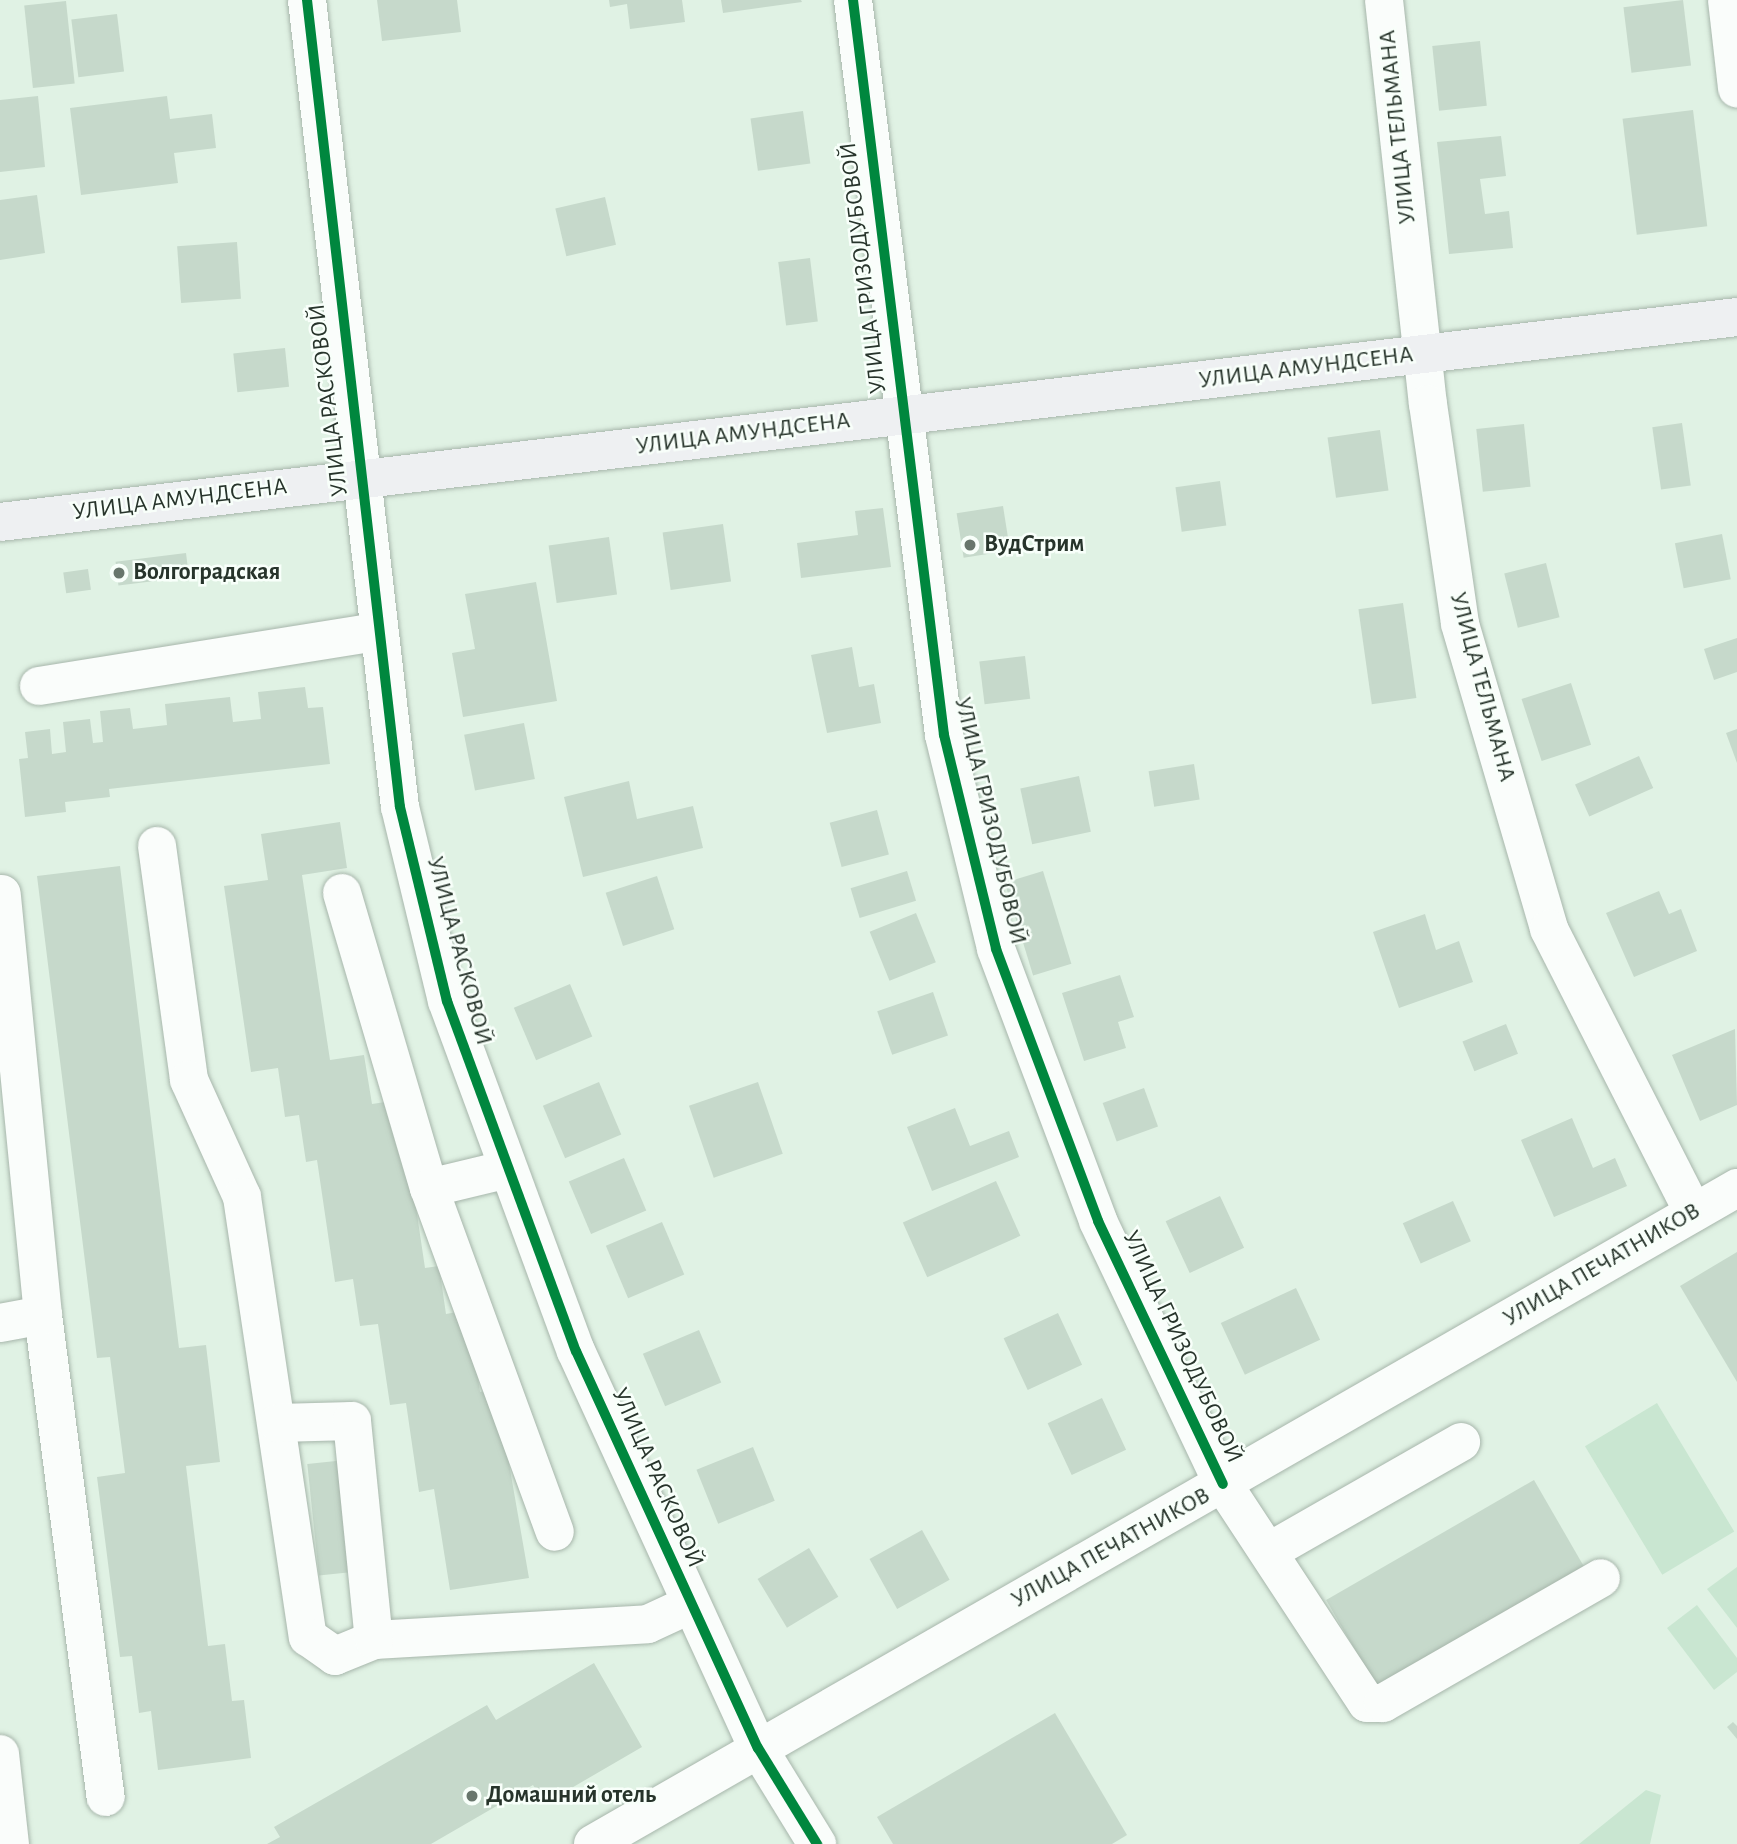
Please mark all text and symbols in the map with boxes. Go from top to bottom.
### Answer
street label: УЛИЦА ТЕЛЬМАНА [1373,29,1423,225]
street label: УЛИЦА ГРИЗОДУБОВОЙ [834,141,894,395]
street label: УЛИЦА РАСКОВОЙ [303,302,355,498]
street label: УЛИЦА АМУНДСЕНА [1197,341,1415,395]
street label: УЛИЦА АМУНДСЕНА [634,407,852,461]
street label: УЛИЦА АМУНДСЕНА [71,473,289,527]
place label: ВудСтрим [984,531,1084,559]
marker: ВудСтрим [962,537,978,553]
place label: Волгоградская [133,559,280,587]
marker: Волгоградская [111,565,127,581]
street label: УЛИЦА ТЕЛЬМАНА [1443,589,1521,785]
street label: УЛИЦА ГРИЗОДУБОВОЙ [947,694,1033,948]
street label: УЛИЦА РАСКОВОЙ [420,854,498,1048]
street label: УЛИЦА ПЕЧАТНИКОВ [1498,1197,1706,1333]
street label: УЛИЦА ГРИЗОДУБОВОЙ [1115,1226,1249,1468]
street label: УЛИЦА РАСКОВОЙ [604,1384,710,1572]
street label: УЛИЦА ПЕЧАТНИКОВ [1007,1481,1215,1615]
place label: Домашний отель [486,1782,656,1810]
marker: Домашний отель [464,1788,480,1804]

